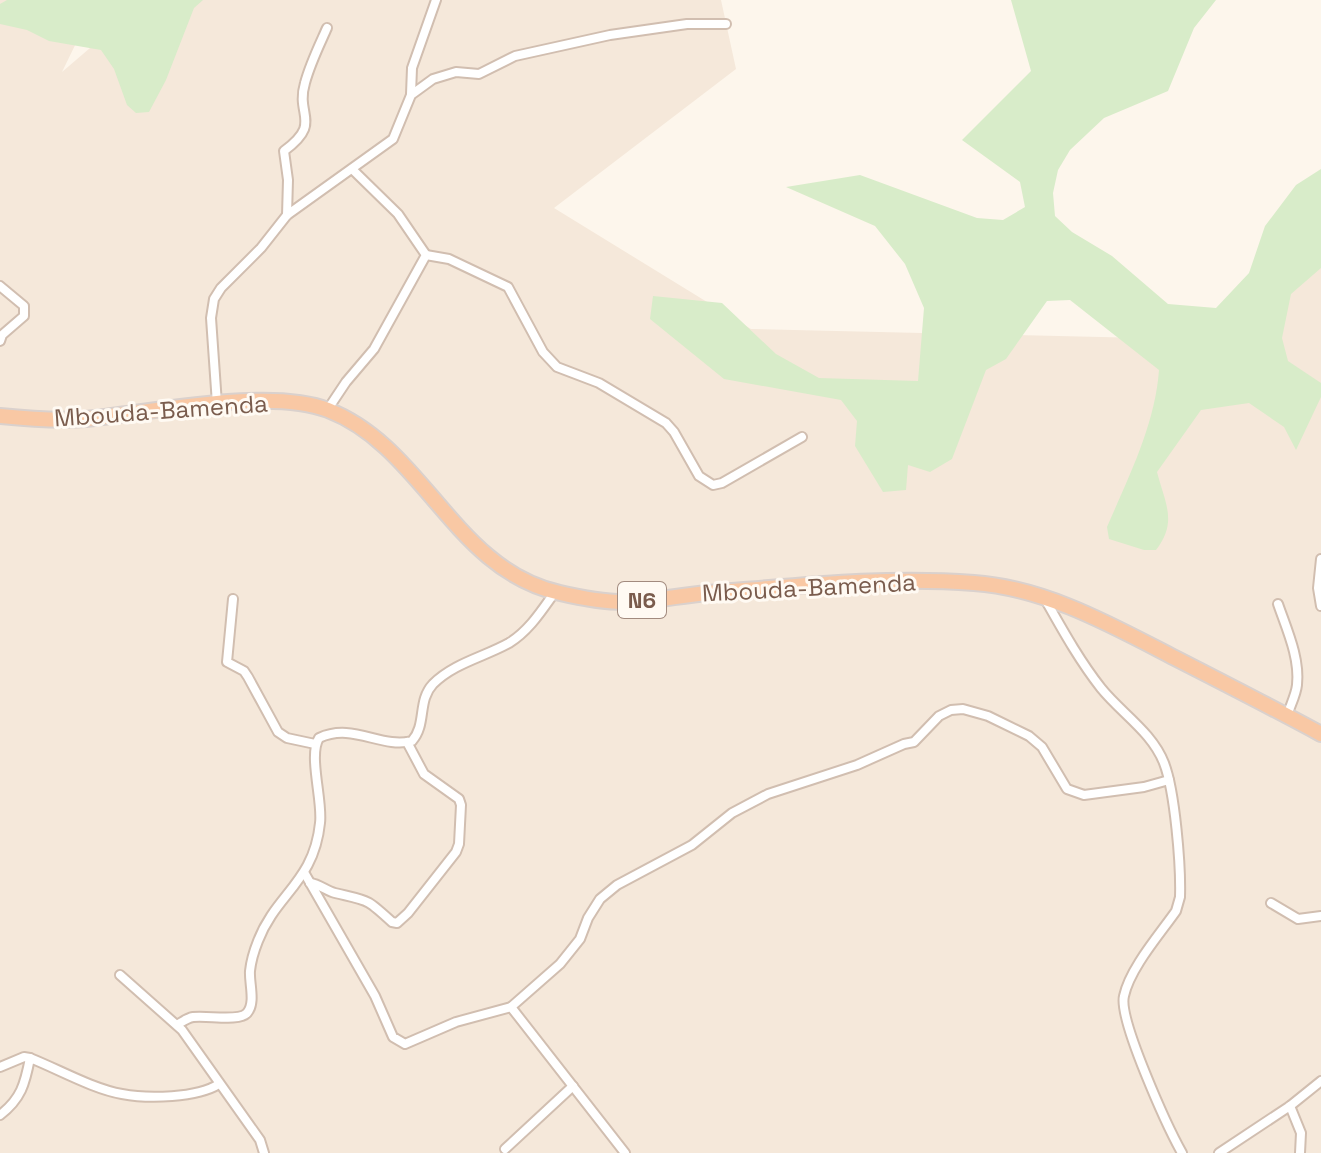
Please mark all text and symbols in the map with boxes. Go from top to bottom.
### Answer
street label: Mbouda-Bamenda [53,388,269,433]
street label: Mbouda-Bamenda [701,566,917,609]
road number: N6 [618,582,666,618]

